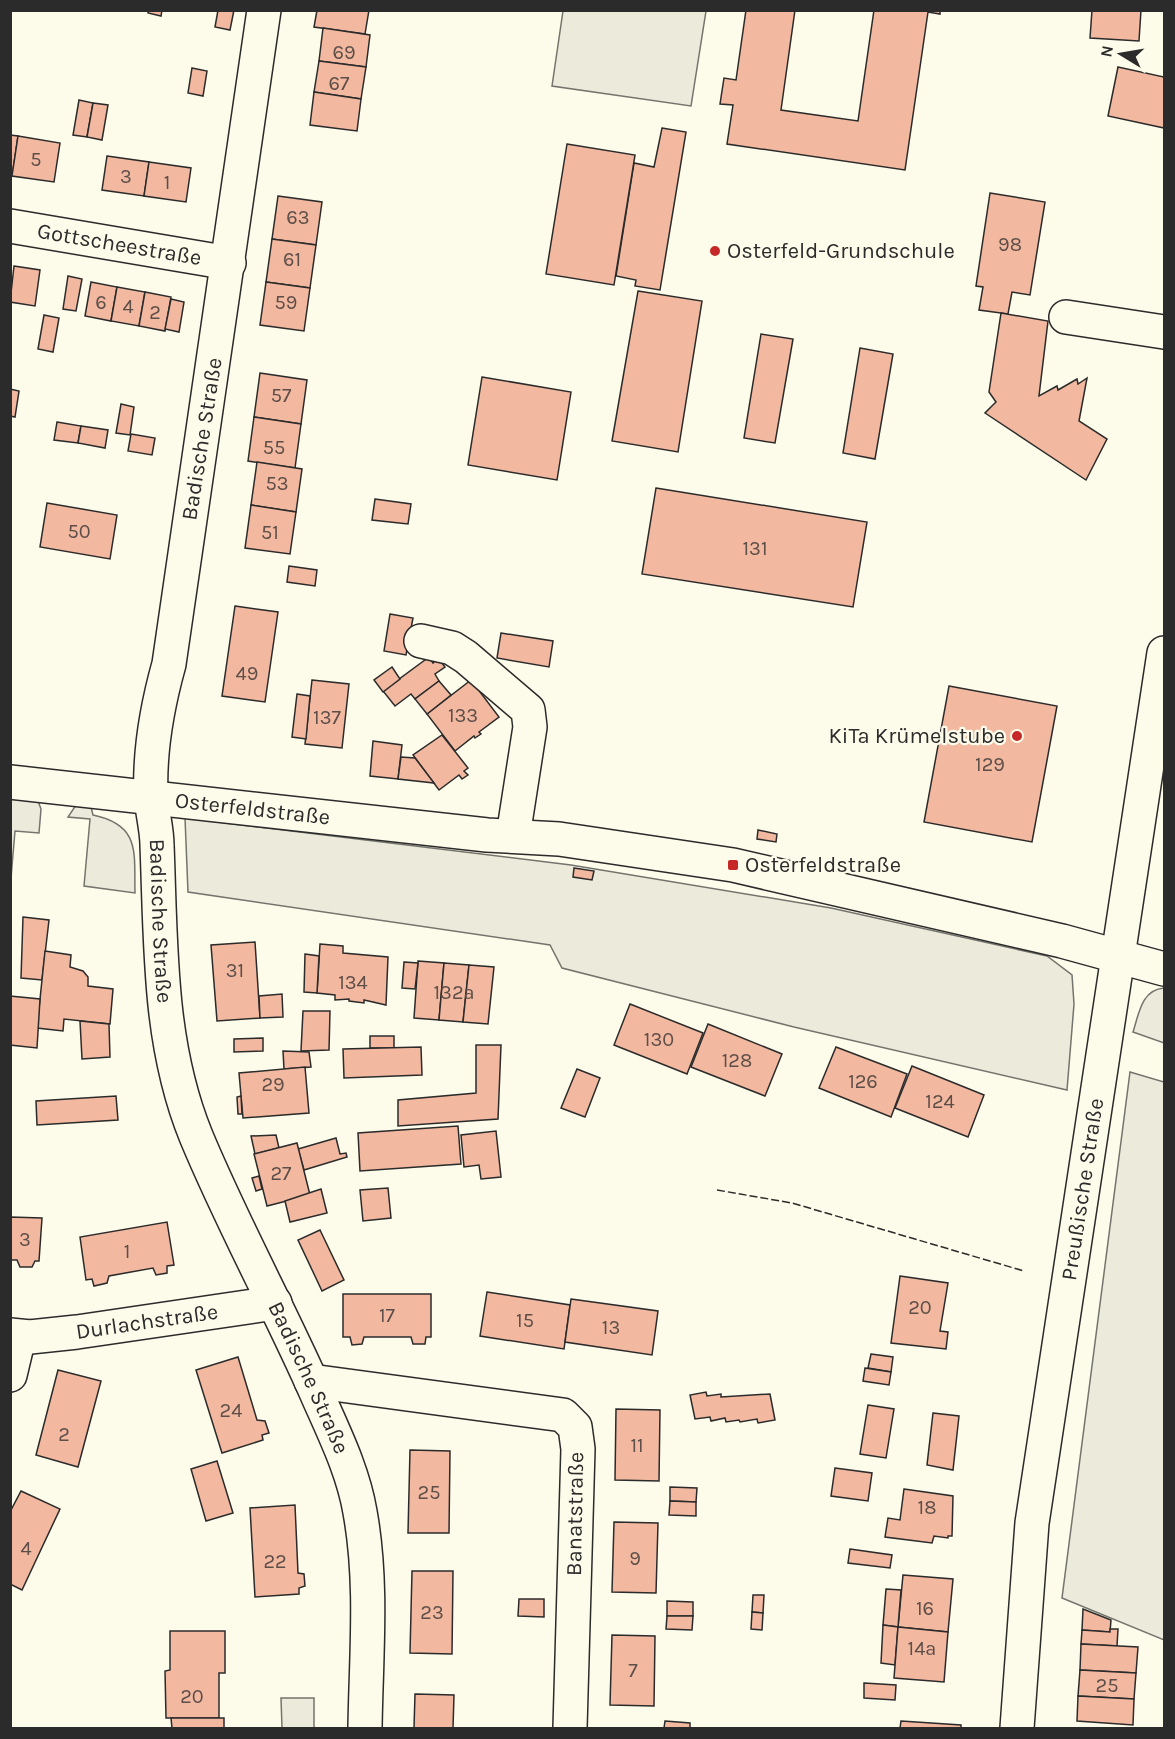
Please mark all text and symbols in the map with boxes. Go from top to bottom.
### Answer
north arrow [1091,24,1151,84]
house number: 69 [332,41,356,64]
text: N [1096,44,1117,59]
house number: 67 [329,72,350,95]
house number: 5 [30,148,42,171]
house number: 3 [120,165,132,188]
house number: 1 [164,171,170,194]
house number: 63 [286,206,310,229]
street label: Gottscheestraße [35,218,204,271]
house number: 98 [998,233,1022,256]
place label: Osterfeld-Grundschule [727,238,955,264]
marker: Osterfeld-Grundschule [708,244,722,258]
house number: 61 [283,248,301,271]
house number: 6 [95,291,107,314]
house number: 59 [275,291,297,314]
house number: 4 [122,295,134,318]
house number: 2 [149,301,161,324]
street label: Badische Straße [176,356,228,522]
house number: 57 [271,384,292,407]
house number: 55 [263,436,285,459]
house number: 53 [265,472,289,495]
house number: 50 [67,520,91,543]
house number: 51 [261,521,279,544]
house number: 131 [742,537,768,560]
house number: 49 [236,662,258,685]
house number: 133 [448,704,478,727]
house number: 137 [313,706,342,729]
place label: KiTa Krümelstube [828,723,1005,749]
marker: KiTa Krümelstube [1010,729,1024,743]
house number: 129 [975,753,1005,776]
street label: Osterfeldstraße [173,787,332,830]
street label: Badische Straße [144,838,178,1004]
place label: Osterfeldstraße [745,852,901,878]
marker: Osterfeldstraße [726,858,740,872]
house number: 31 [226,959,244,982]
house number: 134 [338,971,368,994]
house number: 132a [433,981,475,1004]
house number: 130 [644,1028,674,1051]
house number: 128 [722,1049,752,1072]
house number: 126 [848,1070,878,1093]
house number: 29 [261,1073,285,1096]
house number: 124 [925,1090,955,1113]
street label: Preußische Straße [1056,1096,1109,1282]
house number: 27 [271,1162,292,1185]
house number: 3 [19,1228,31,1251]
house number: 1 [124,1240,130,1263]
house number: 20 [908,1296,932,1319]
street label: Badische Straße [262,1297,355,1458]
street label: Durlachstraße [74,1299,220,1345]
house number: 17 [379,1304,396,1327]
house number: 15 [516,1309,534,1332]
house number: 13 [602,1316,620,1339]
house number: 24 [220,1399,242,1422]
house number: 2 [58,1423,70,1446]
house number: 11 [630,1434,644,1457]
street label: Banatstraße [561,1452,589,1576]
house number: 25 [418,1481,440,1504]
house number: 18 [918,1496,936,1519]
house number: 4 [20,1537,32,1560]
house number: 9 [629,1547,641,1570]
house number: 22 [263,1550,287,1573]
house number: 16 [916,1597,934,1620]
house number: 23 [420,1601,444,1624]
house number: 14a [908,1637,936,1660]
house number: 7 [628,1659,638,1682]
house number: 25 [1096,1674,1118,1697]
house number: 20 [180,1685,204,1708]

